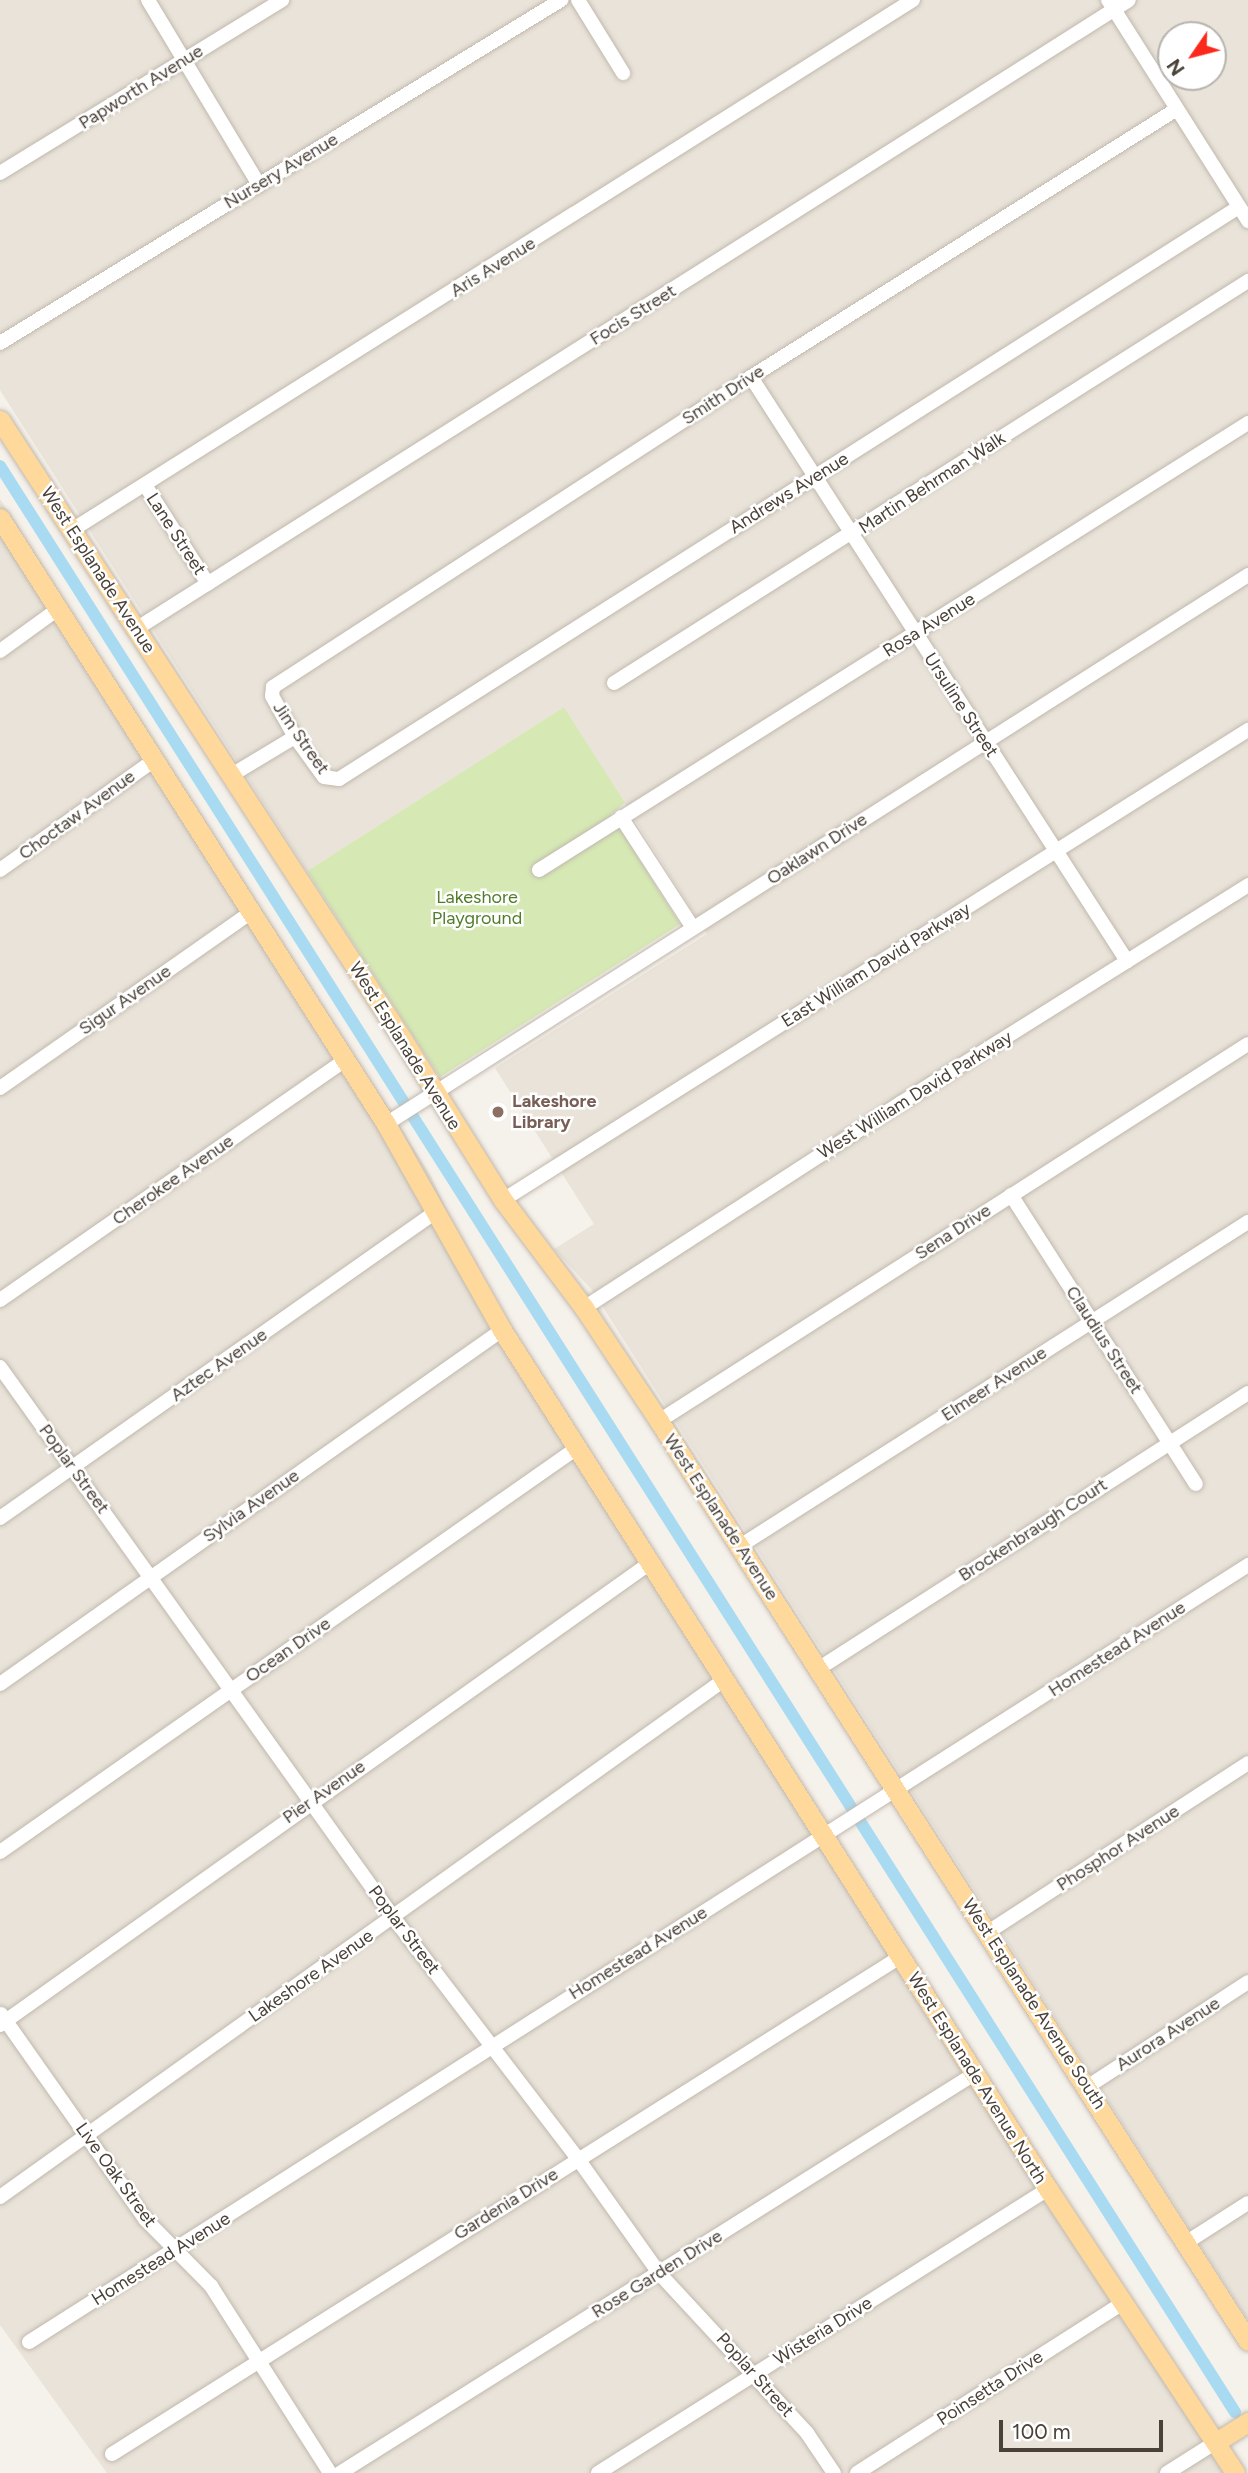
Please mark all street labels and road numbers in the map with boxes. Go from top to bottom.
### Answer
street label: Papworth Avenue [75,40,207,134]
street label: Nursery Avenue [220,128,342,214]
street label: Aris Avenue [447,232,539,302]
street label: Focis Street [586,280,680,350]
street label: Smith Drive [678,360,768,430]
street label: Martin Behrman Walk [855,428,1009,538]
street label: Andrews Avenue [725,448,853,538]
street label: West Esplanade Avenue [36,483,160,657]
street label: Lane Street [142,489,210,579]
street label: Rosa Avenue [879,588,979,662]
street label: Ursuline Street [919,649,1003,761]
street label: Jim Street [268,698,334,778]
street label: Choctaw Avenue [15,766,139,864]
street label: Oaklawn Drive [763,809,871,889]
street label: East William David Parkway [778,898,974,1032]
street label: West Esplanade Avenue [345,958,465,1134]
street label: Sigur Avenue [75,960,175,1040]
street label: West William David Parkway [814,1026,1016,1164]
street label: Cherokee Avenue [108,1130,238,1230]
street label: Sena Drive [911,1199,995,1265]
street label: Claudius Street [1061,1282,1147,1398]
street label: Aztec Avenue [167,1324,271,1406]
street label: Elmeer Avenue [937,1342,1051,1426]
street label: Poplar Street [34,1420,114,1518]
street label: West Esplanade Avenue [659,1430,783,1604]
street label: Sylvia Avenue [199,1465,303,1547]
street label: Brockenbraugh Court [955,1474,1111,1586]
street label: Homestead Avenue [1044,1597,1190,1701]
street label: Ocean Drive [241,1613,335,1687]
street label: Pier Avenue [279,1756,369,1828]
street label: Phosphor Avenue [1053,1800,1183,1896]
street label: Poplar Street [364,1881,444,1979]
street label: West Esplanade Avenue South [958,1895,1110,2113]
street label: Homestead Avenue [565,1902,711,2004]
street label: Lakeshore Avenue [245,1925,377,2027]
street label: West Esplanade Avenue North [903,1968,1051,2188]
street label: Aurora Avenue [1112,1992,1224,2076]
street label: Live Oak Street [71,2119,161,2231]
street label: Gardenia Drive [450,2163,562,2245]
street label: Homestead Avenue [88,2208,234,2310]
street label: Rose Garden Drive [588,2225,726,2323]
street label: Wisteria Drive [770,2292,876,2370]
street label: Poplar Street [712,2329,798,2421]
street label: Poinsetta Drive [933,2346,1047,2430]

